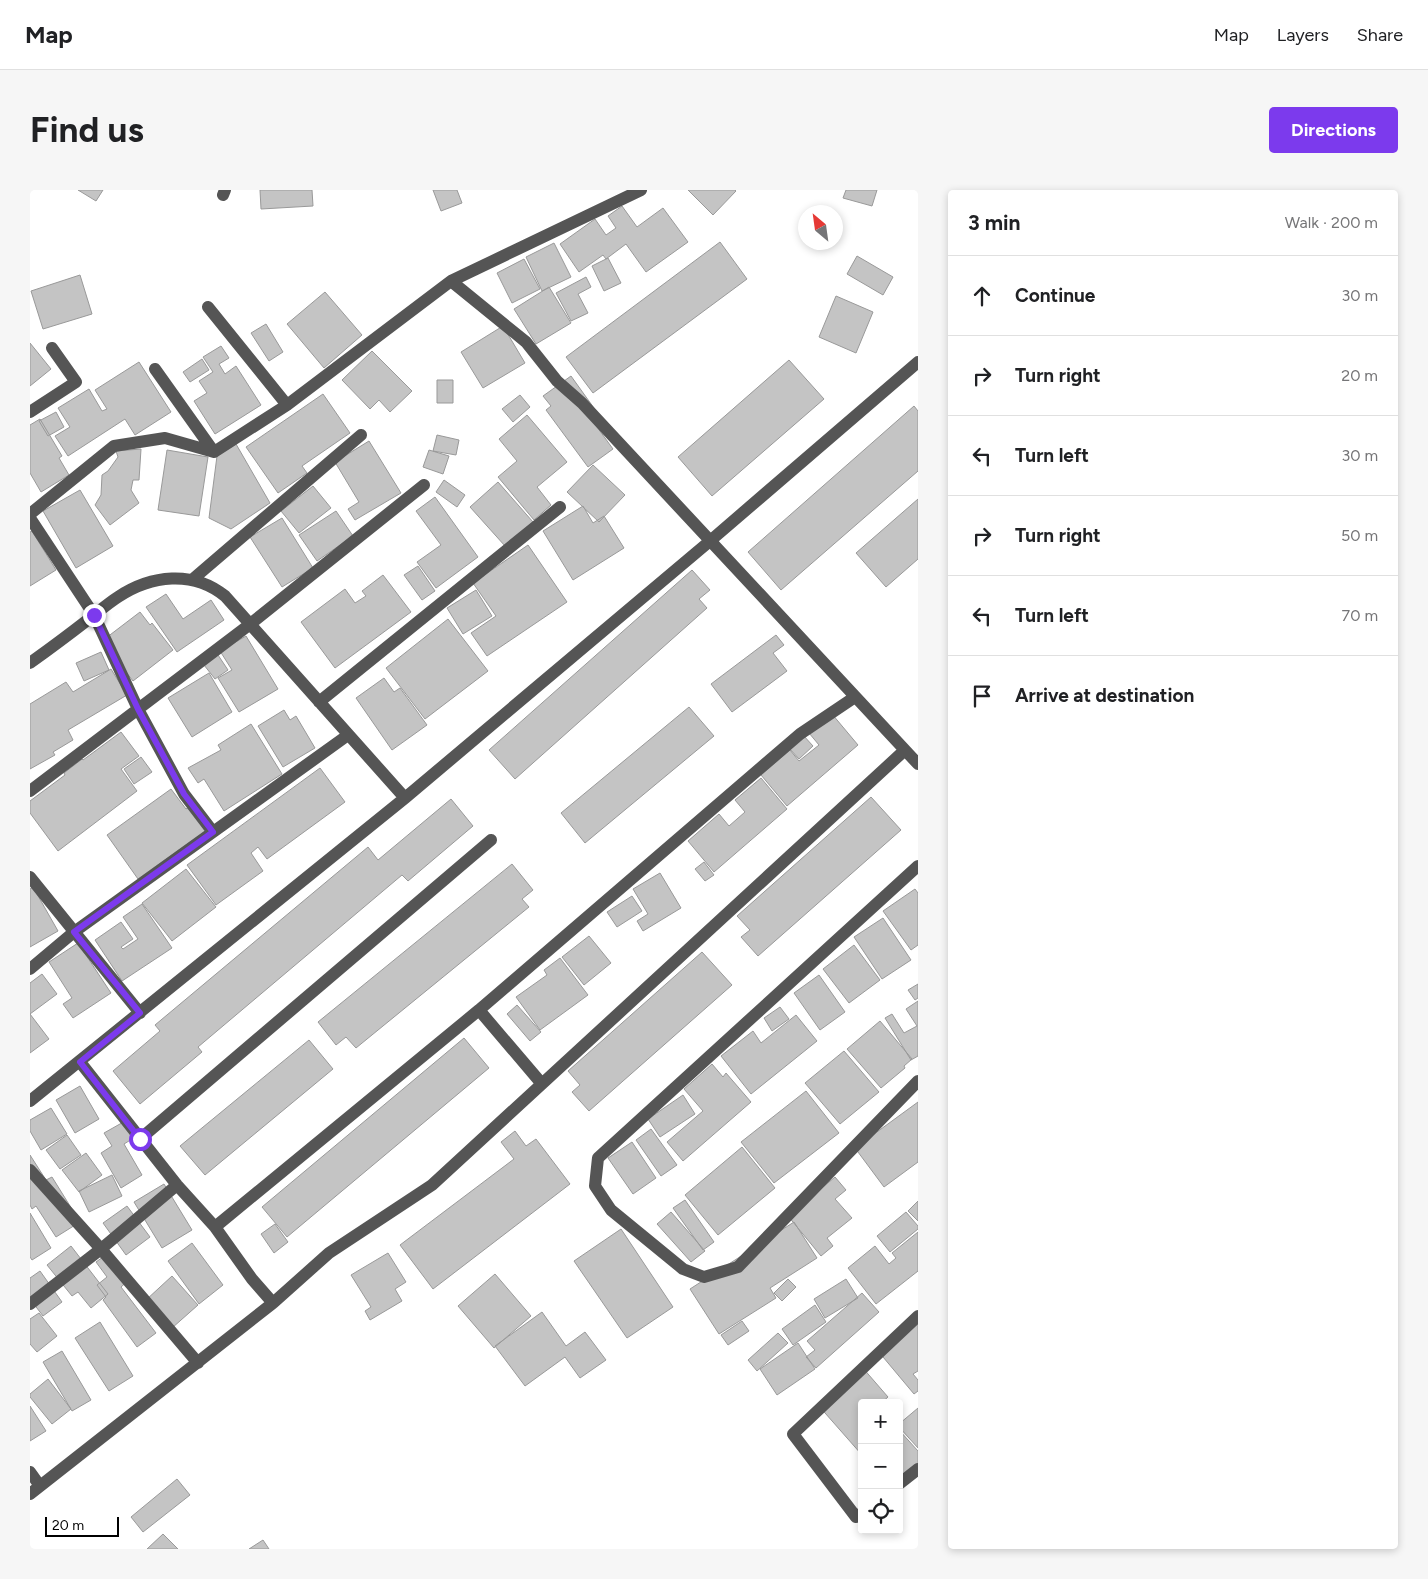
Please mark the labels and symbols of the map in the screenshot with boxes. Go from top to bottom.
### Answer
north arrow [798,205,843,250]
route end [83,604,106,627]
route start [129,1128,152,1151]
scale bar [45,1514,119,1537]

